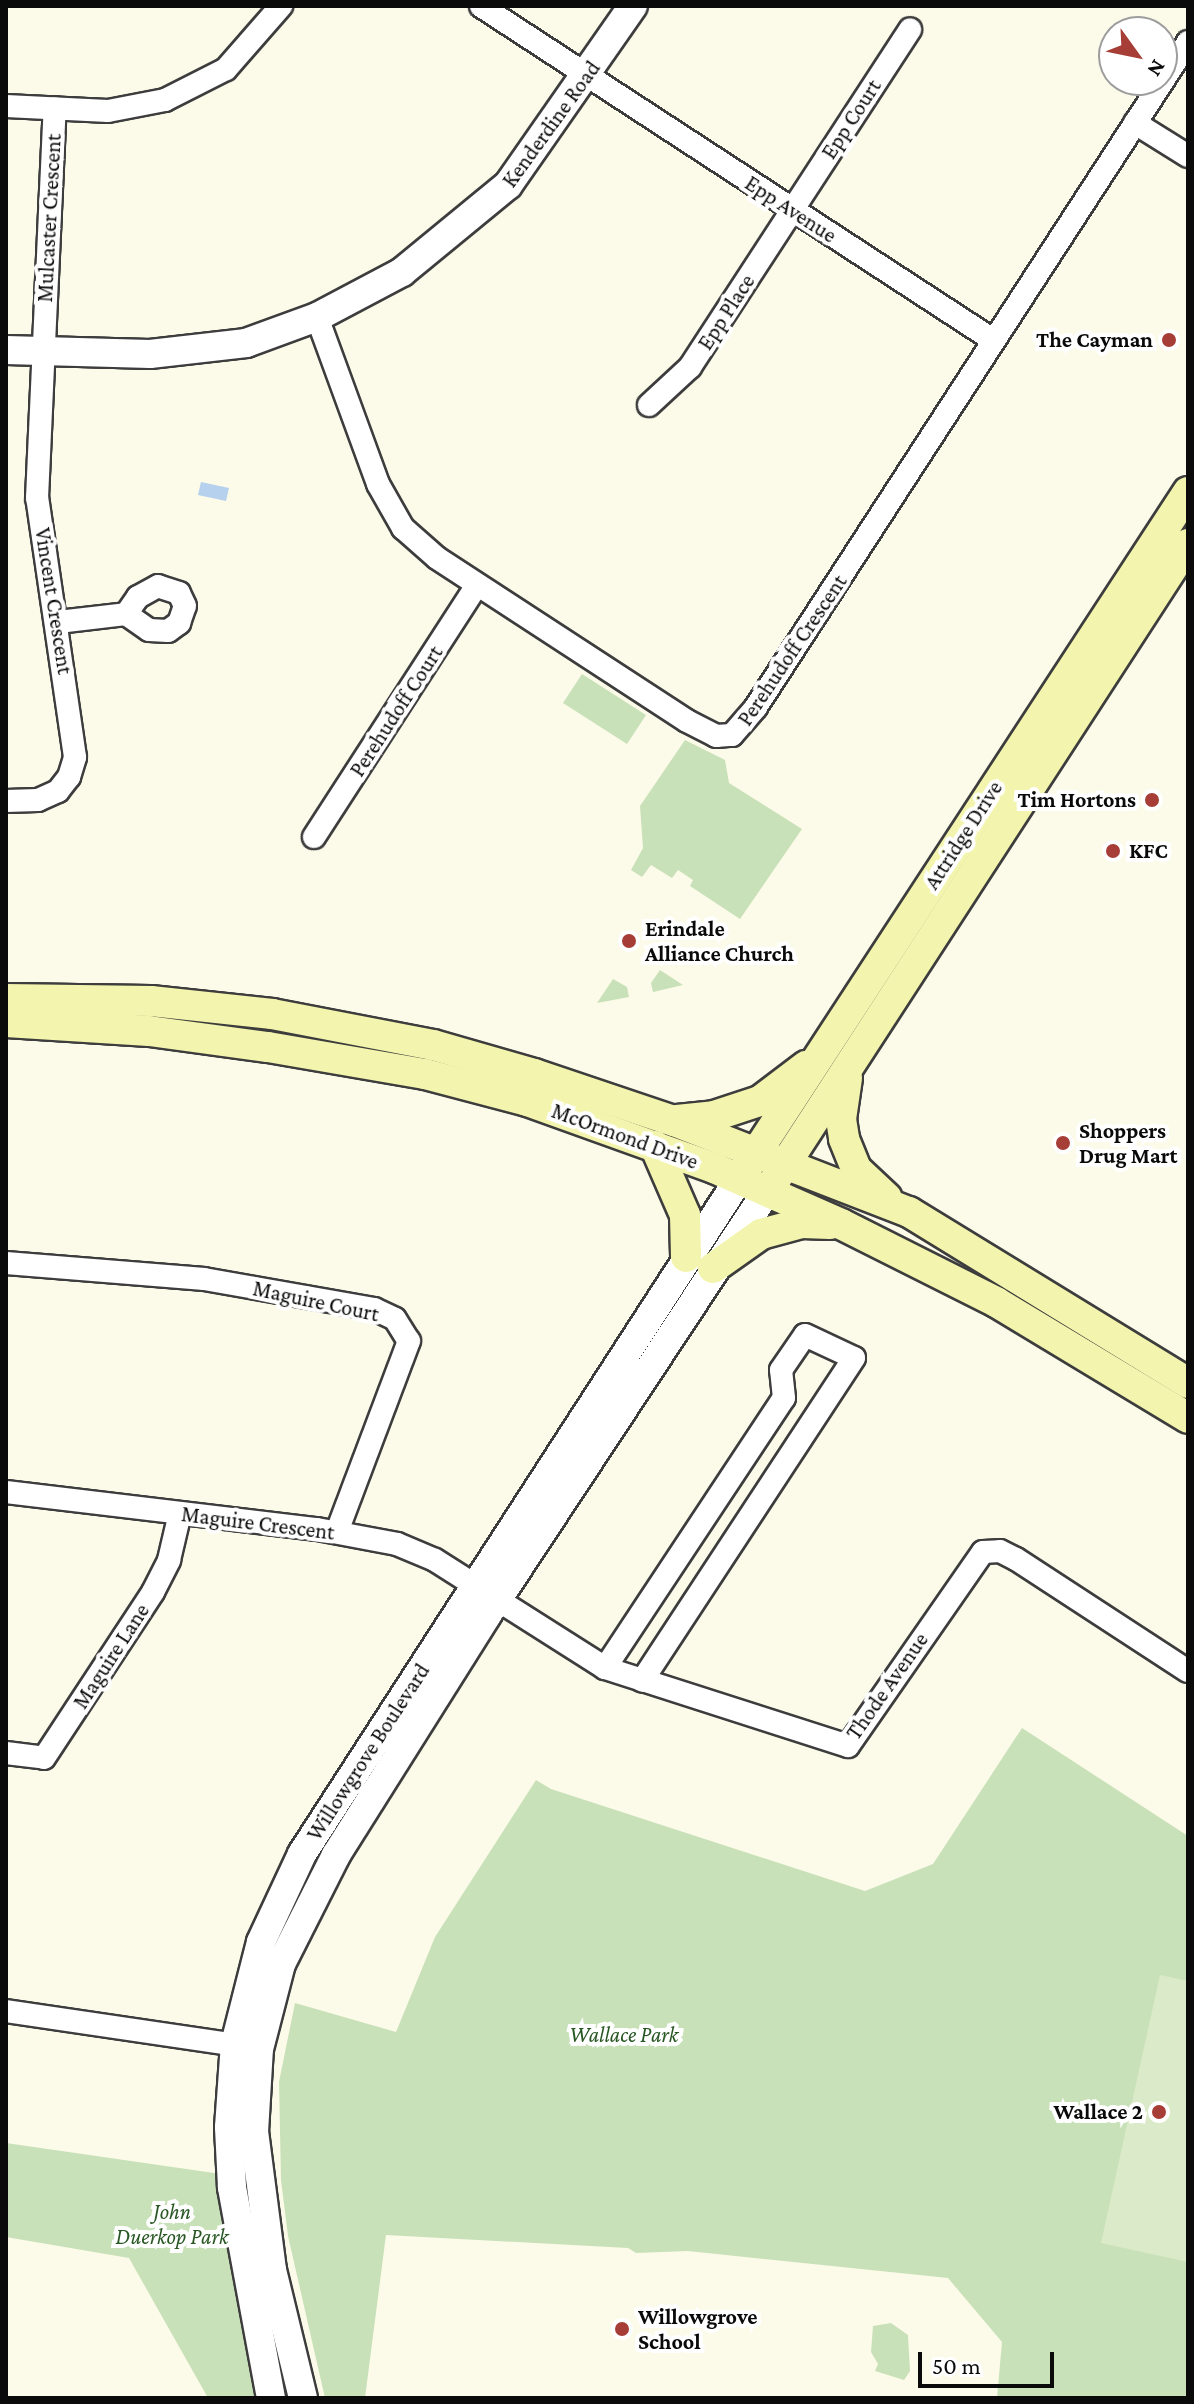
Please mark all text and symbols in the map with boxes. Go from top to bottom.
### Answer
north arrow [1098,16,1178,96]
text: N [1142,55,1171,81]
street label: Kenderdine Road [496,56,606,192]
street label: Epp Court [816,74,886,164]
street label: Mulcaster Crescent [31,133,67,303]
street label: Epp Avenue [740,170,842,248]
street label: Epp Place [692,269,760,355]
place label: The Cayman [1036,327,1153,353]
marker: The Cayman [1160,331,1178,349]
street label: Vincent Crescent [29,526,79,676]
street label: Perehudoff Crescent [732,569,852,731]
street label: Perehudoff Court [344,641,448,781]
street label: Attridge Drive [918,776,1008,894]
place label: Tim Hortons [1018,787,1136,813]
marker: Tim Hortons [1143,791,1161,809]
place label: KFC [1129,838,1168,864]
marker: KFC [1104,842,1122,860]
place label: Erindale Alliance Church [645,915,794,966]
marker: Erindale Alliance Church [620,932,638,950]
street label: McOrmond Drive [548,1097,702,1175]
place label: Shoppers Drug Mart [1079,1117,1177,1168]
marker: Shoppers Drug Mart [1054,1134,1072,1152]
street label: Maguire Court [251,1275,381,1327]
street label: Maguire Crescent [180,1501,336,1545]
street label: Maguire Lane [67,1598,155,1714]
street label: Thode Avenue [840,1627,934,1745]
street label: Willowgrove Boulevard [301,1659,435,1845]
park label: Wallace Park [570,2022,678,2048]
place label: Wallace 2 [1053,2099,1143,2125]
marker: Wallace 2 [1150,2103,1168,2121]
park label: John Duerkop Park [115,2198,229,2250]
place label: Willowgrove School [638,2303,757,2354]
marker: Willowgrove School [613,2320,631,2338]
scale bar [922,2336,1058,2386]
text: 50 m [932,2352,981,2379]

